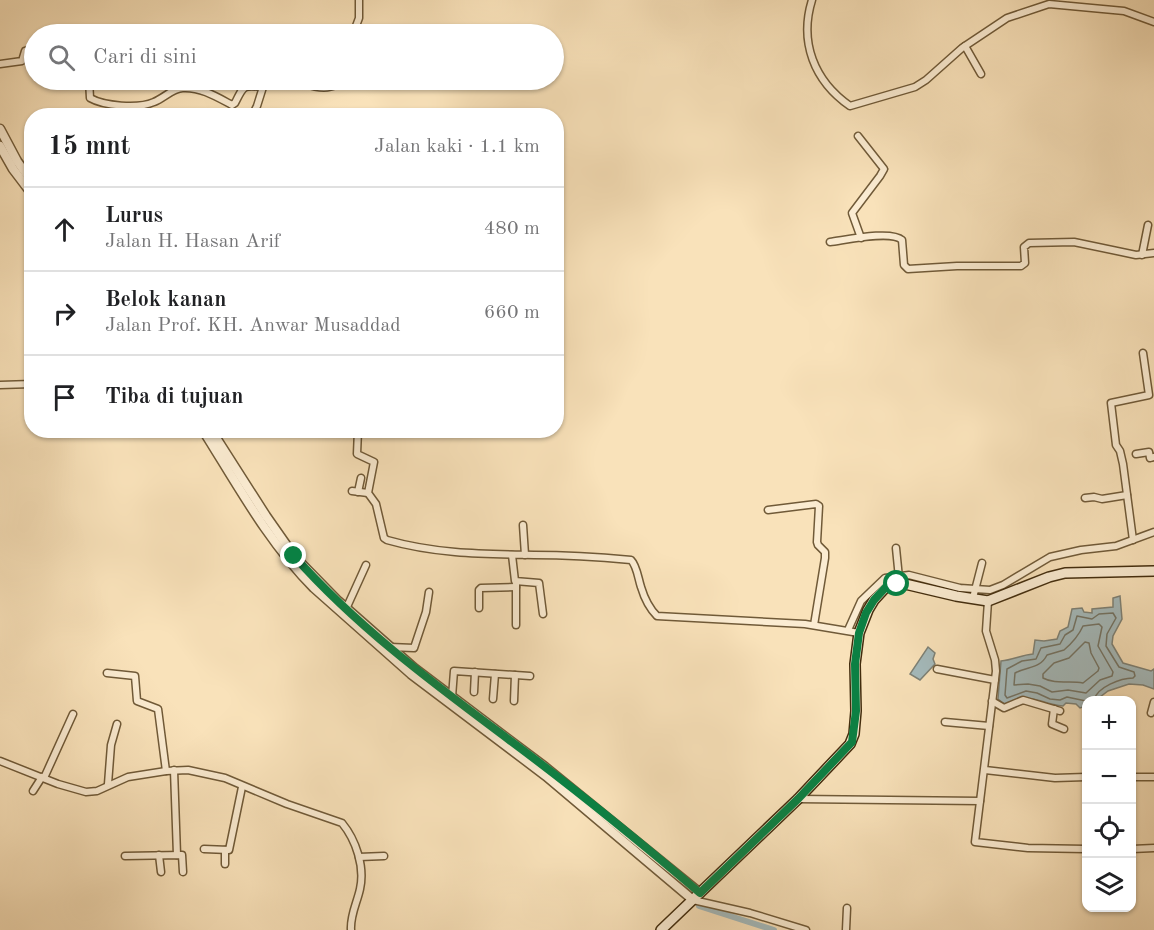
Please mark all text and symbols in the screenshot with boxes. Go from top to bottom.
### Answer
search box [24,24,564,90]
icon: search [45,41,78,74]
text: Cari di sini [93,46,197,68]
text: 15 mnt [48,134,130,160]
text: Jalan kaki · 1.1 km [374,137,540,157]
text: Lurus [105,205,163,227]
icon: ahead [48,213,81,246]
text: 480 m [484,219,540,239]
text: Jalan H. Hasan Arif [105,232,280,252]
text: Belok kanan [105,289,227,311]
icon: right [48,297,81,330]
text: 660 m [484,303,540,323]
text: Jalan Prof. KH. Anwar Musaddad [105,316,401,336]
icon: arrive [48,381,81,414]
text: Tiba di tujuan [105,386,243,408]
route end [280,542,306,568]
route start [883,570,909,596]
map controls [1082,696,1136,912]
button: + [1082,696,1136,750]
button: − [1082,750,1136,804]
button: locate [1082,804,1136,858]
button: layers [1082,858,1136,912]

